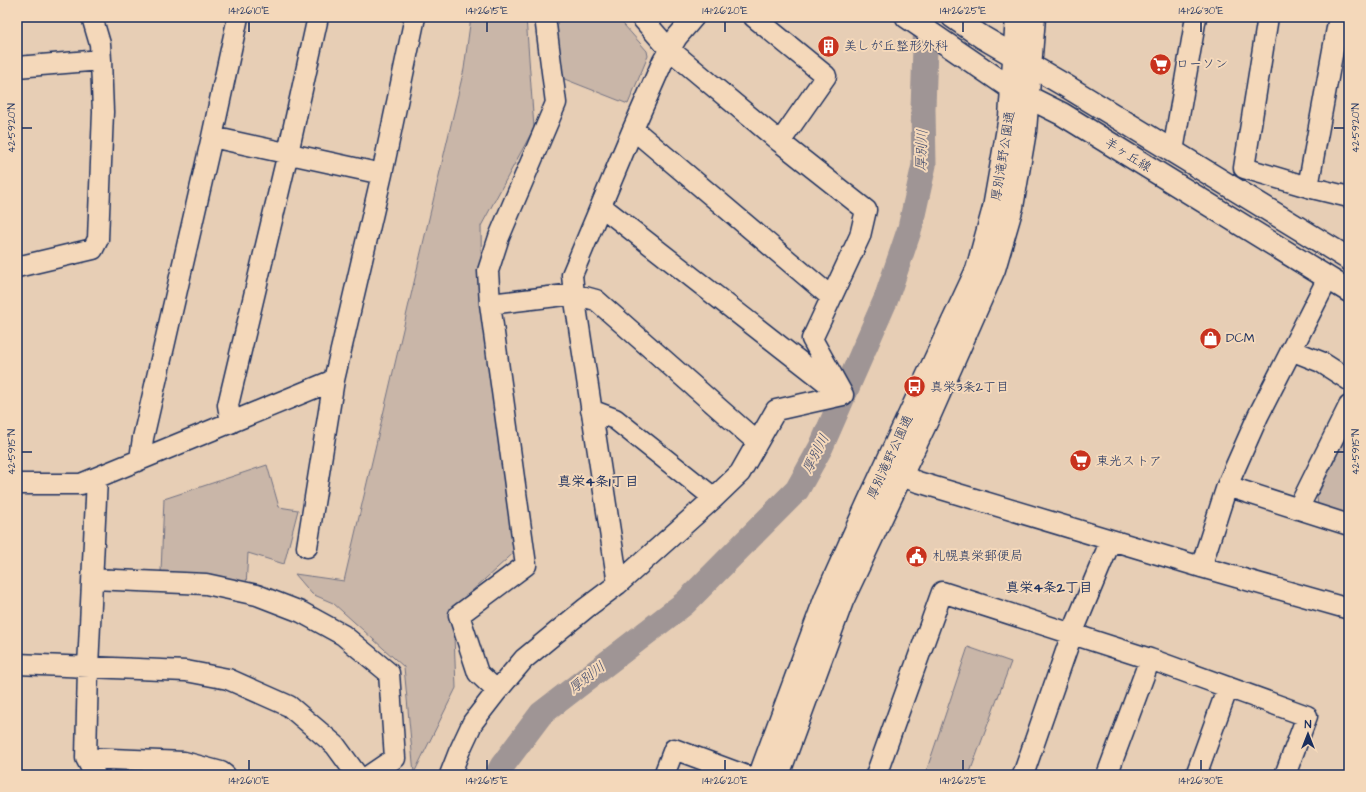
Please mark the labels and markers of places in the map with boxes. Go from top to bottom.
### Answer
building icon: 美しが丘整形外科 [815,33,841,59]
place label: 美しが丘整形外科 [844,37,948,55]
supermarket icon: ローソン [1147,51,1173,77]
place label: ローソン [1176,55,1228,73]
shop icon: DCM [1197,325,1223,351]
place label: DCM [1226,329,1255,347]
bus stop icon: 真栄3条2丁目 [902,374,928,400]
place label: 真栄3条2丁目 [930,378,1009,396]
supermarket icon: 東光ストア [1068,448,1094,474]
place label: 東光ストア [1096,452,1162,470]
public building icon: 札幌真栄郵便局 [903,543,929,569]
place label: 札幌真栄郵便局 [932,547,1023,565]

